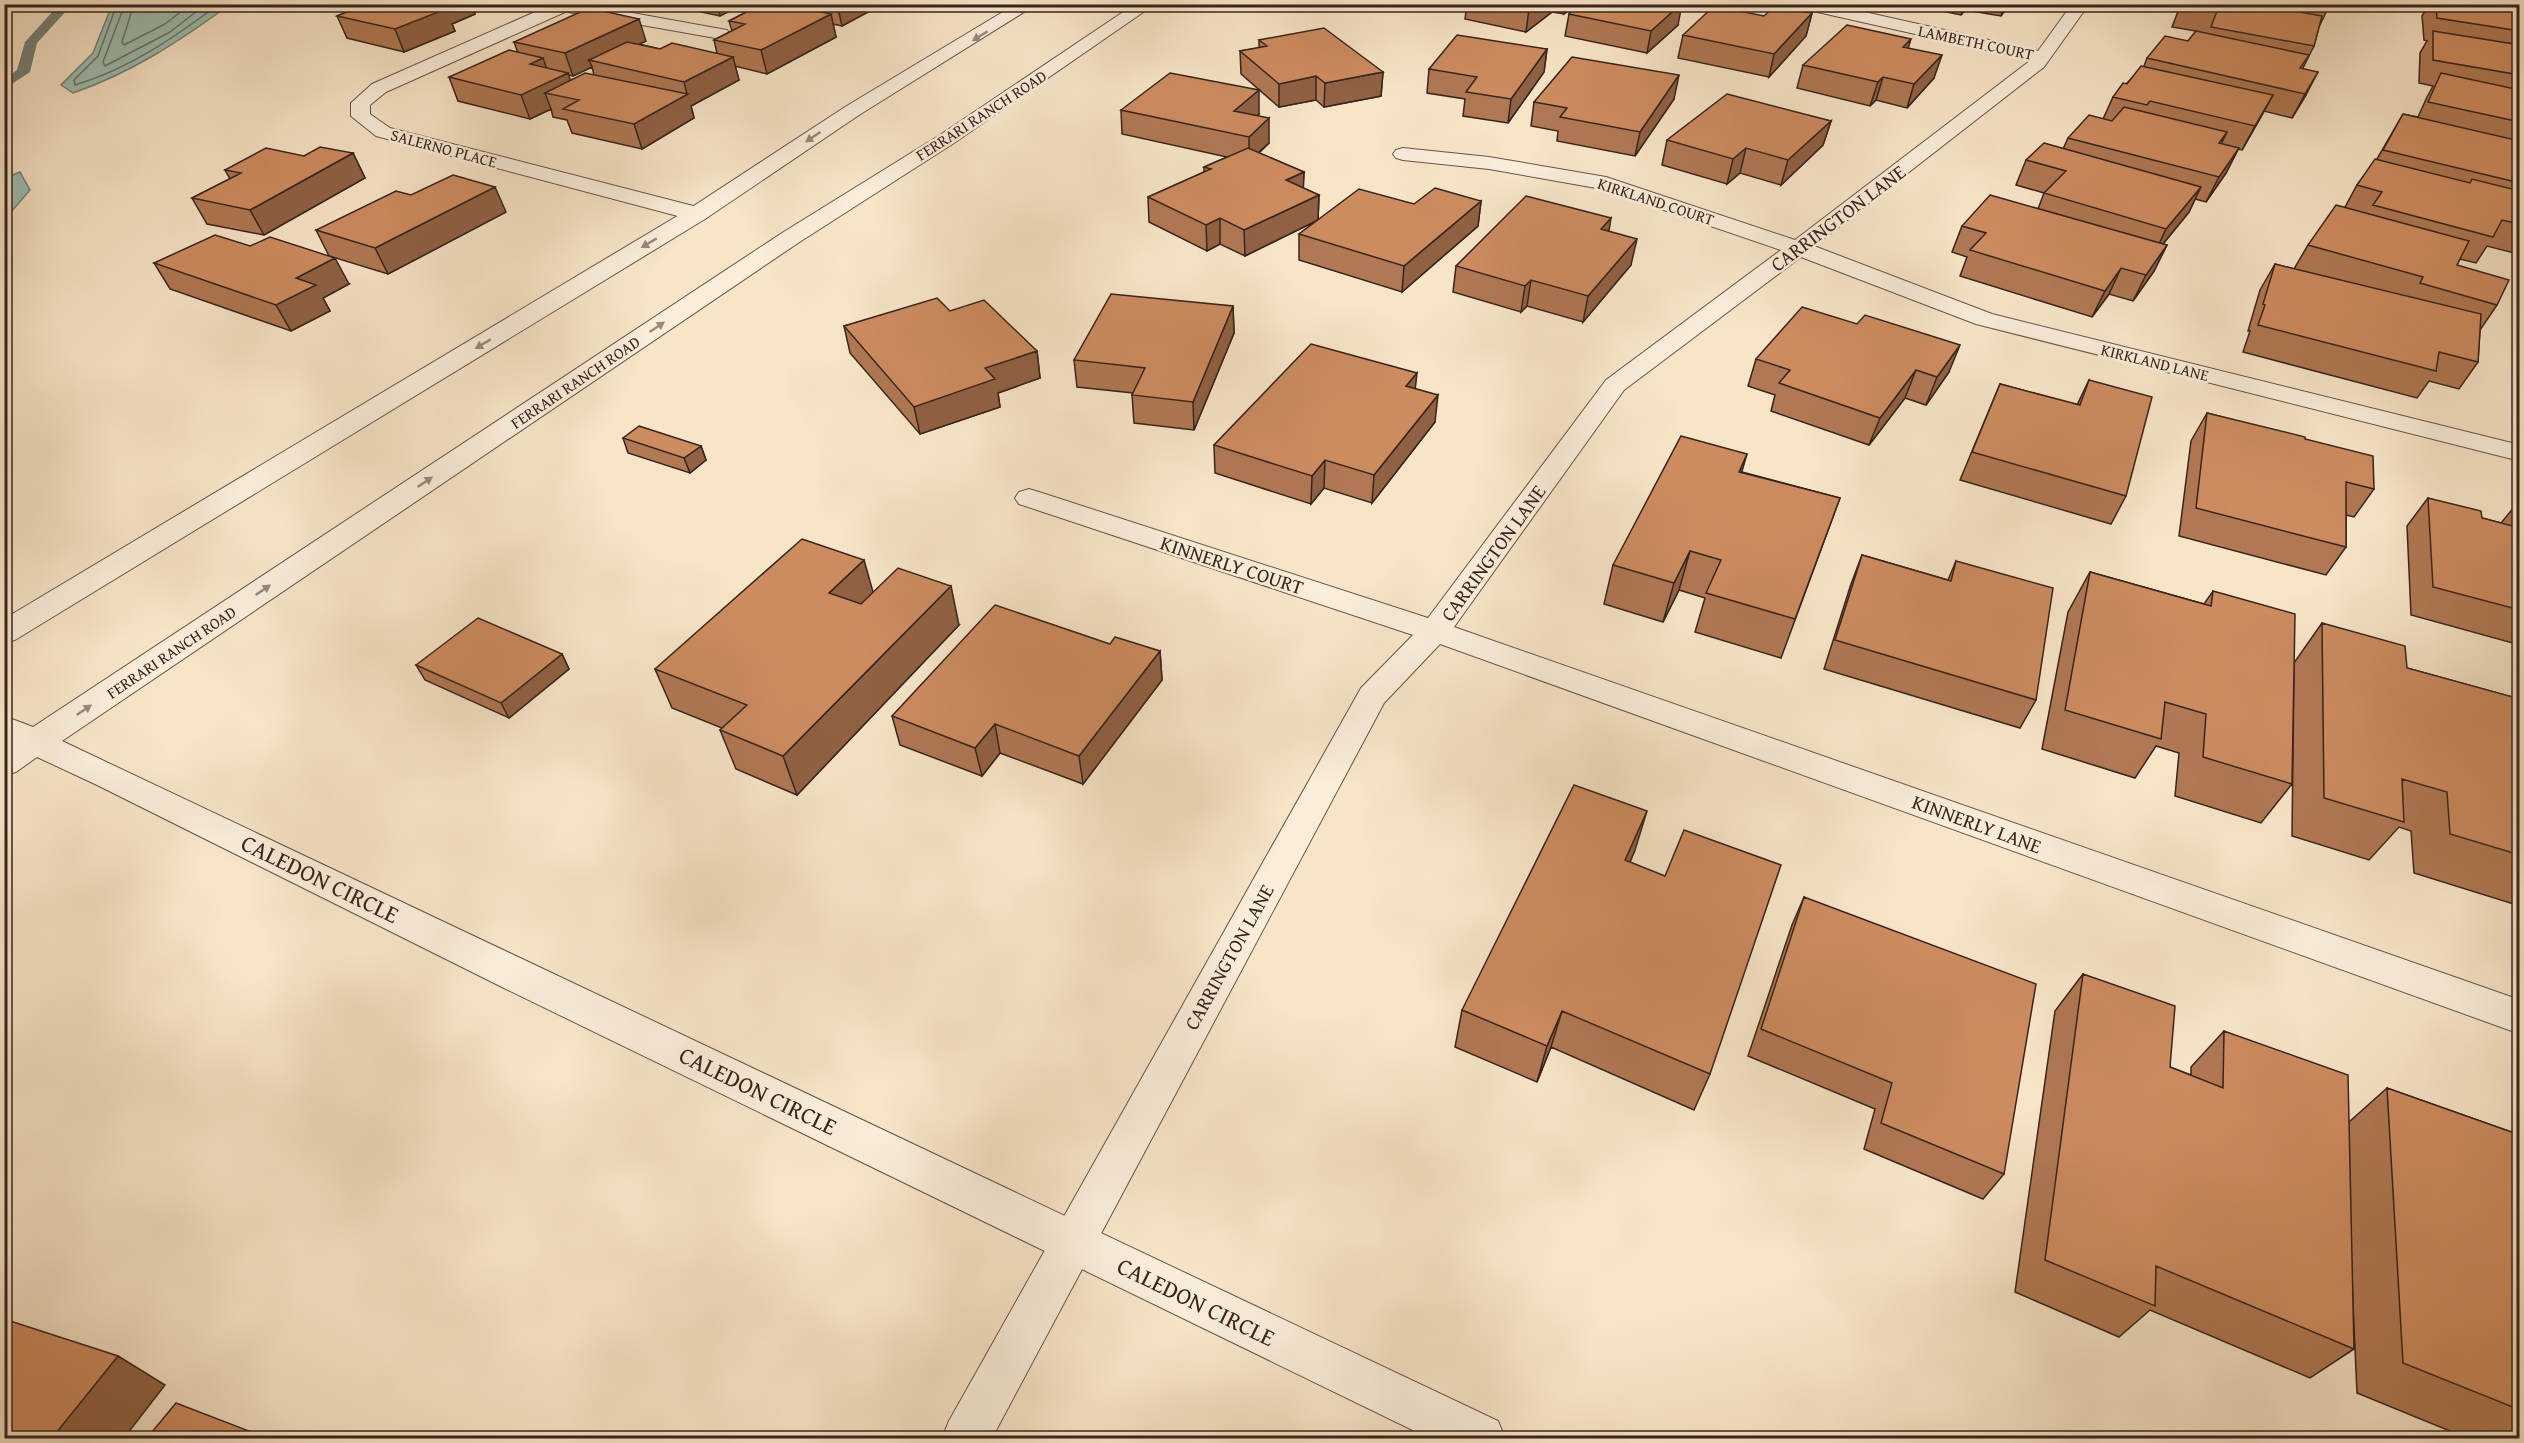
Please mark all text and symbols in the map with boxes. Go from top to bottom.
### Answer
street label: LAMBETH COURT [1916,18,2036,66]
one-way arrow [972,30,988,41]
street label: FERRARI RANCH ROAD [911,63,1051,166]
street label: SALERNO PLACE [388,122,500,174]
one-way arrow [805,131,821,142]
street label: CARRINGTON LANE [1764,157,1911,278]
street label: KIRKLAND COURT [1595,171,1717,231]
one-way arrow [641,237,657,248]
one-way arrow [649,321,665,333]
street label: FERRARI RANCH ROAD [505,329,645,434]
street label: KIRKLAND LANE [2099,337,2211,387]
one-way arrow [475,338,491,349]
one-way arrow [417,476,433,488]
street label: CARRINGTON LANE [1433,479,1552,627]
street label: KINNERLY COURT [1157,528,1308,601]
one-way arrow [255,585,272,596]
street label: FERRARI RANCH ROAD [101,599,241,704]
one-way arrow [75,705,92,716]
street label: KINNERLY LANE [1908,787,2046,860]
street label: CALEDON CIRCLE [235,825,405,932]
street label: CARRINGTON LANE [1177,879,1281,1035]
street label: CALEDON CIRCLE [673,1037,843,1144]
street label: CALEDON CIRCLE [1111,1248,1281,1355]

